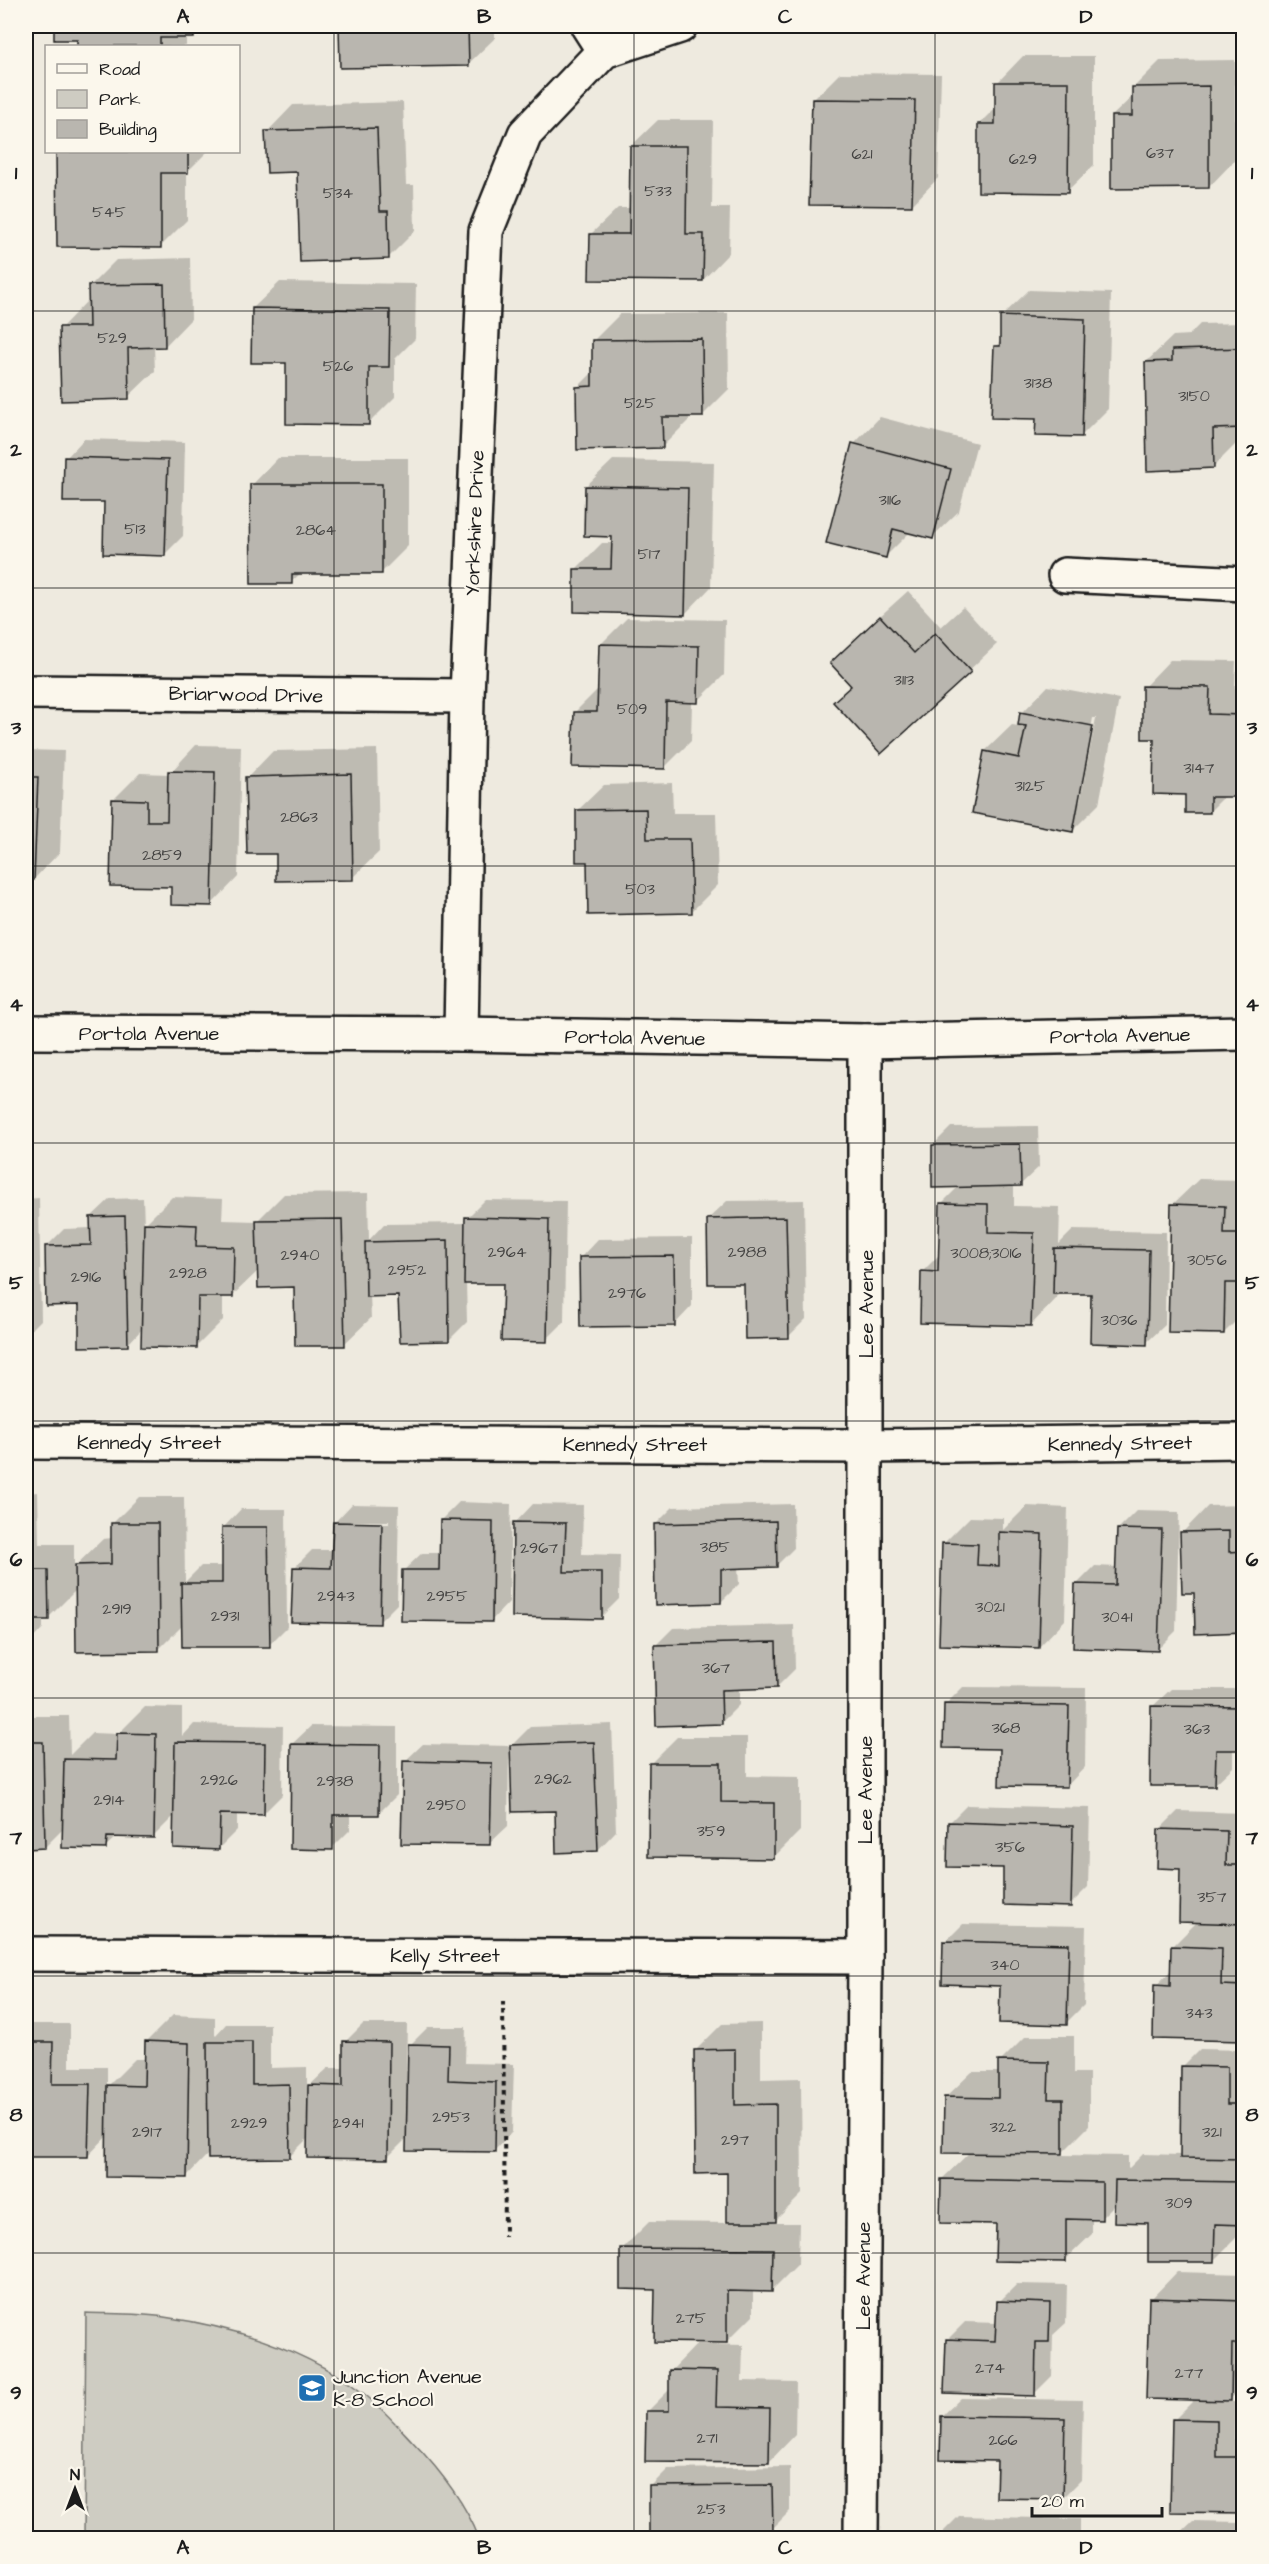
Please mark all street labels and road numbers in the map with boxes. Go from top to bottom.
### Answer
street label: Yorkshire Drive [458,449,492,597]
street label: Briarwood Drive [168,680,324,710]
street label: Portola Avenue [79,1020,220,1048]
street label: Portola Avenue [1049,1021,1191,1051]
street label: Portola Avenue [564,1023,706,1053]
street label: Lee Avenue [853,1250,881,1358]
street label: Kennedy Street [77,1429,221,1458]
street label: Kennedy Street [1047,1429,1193,1460]
street label: Kennedy Street [563,1431,707,1460]
street label: Lee Avenue [852,1736,880,1844]
street label: Kelly Street [390,1942,500,1971]
street label: Lee Avenue [850,2222,878,2330]

